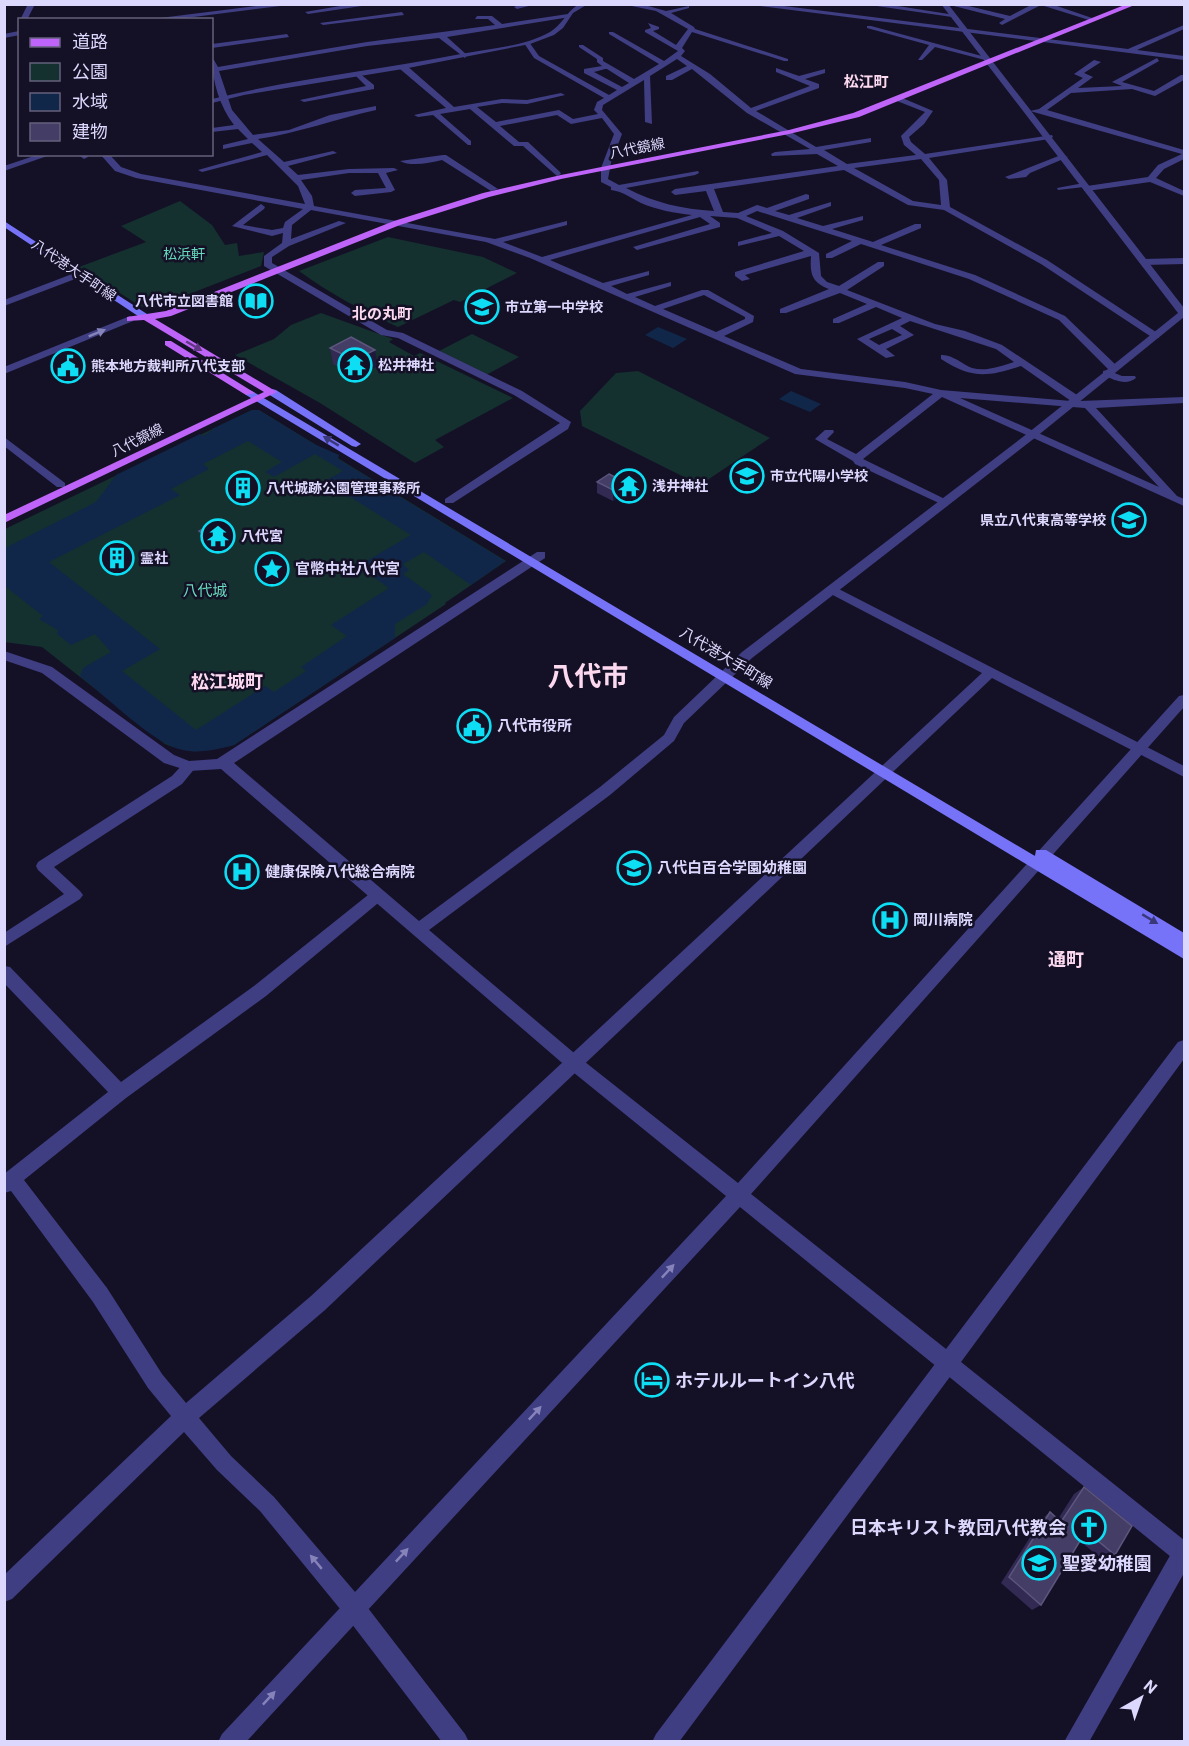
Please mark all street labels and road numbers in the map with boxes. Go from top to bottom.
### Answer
street label: 八代鏡線 [608,135,666,161]
street label: 八代港大手町線 [29,236,119,304]
street label: 八代鏡線 [108,421,166,459]
street label: 八代港大手町線 [676,623,776,693]

